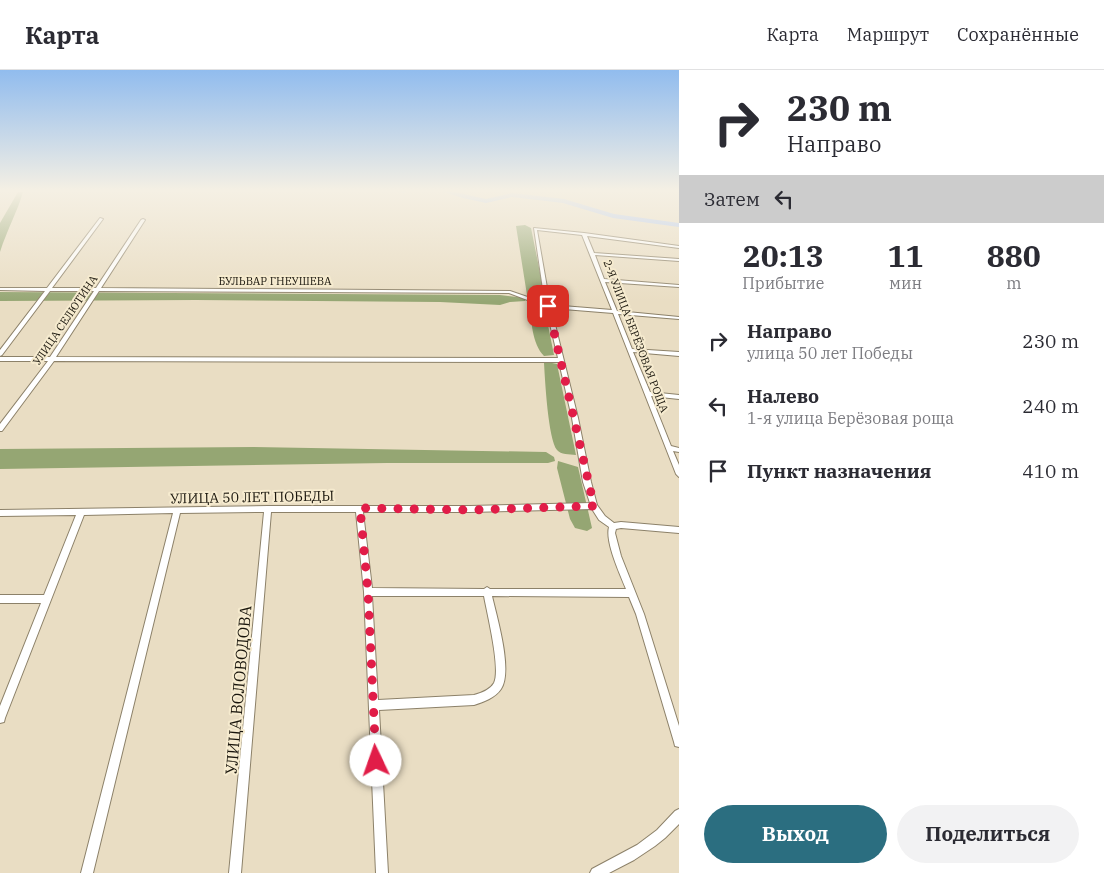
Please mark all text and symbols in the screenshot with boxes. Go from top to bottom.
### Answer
text: Карта [25,19,100,51]
text: Карта [766,23,819,46]
text: Маршрут [847,23,929,46]
text: Сохранённые [957,23,1079,46]
text: 230 m [787,85,892,131]
icon: right [704,90,769,155]
text: Направо [787,129,881,158]
icon: left [770,185,798,213]
text: Затем [704,187,760,211]
text: 20:13 [743,236,824,275]
text: 11 [888,236,924,275]
text: 880 [987,236,1041,275]
street label: 2-Я УЛИЦА БЕРЁЗОВАЯ РОЩА [600,258,672,415]
street label: УЛИЦА СЕЛЮТИНА [30,272,101,368]
text: Прибытие [742,273,824,293]
text: мин [889,273,922,293]
text: m [1006,273,1021,293]
street label: БУЛЬВАР ГНЕУШЕВА [218,274,332,288]
pin [527,285,569,327]
icon: arrive [534,292,562,320]
text: Направо [747,319,832,343]
icon: right [704,327,732,355]
text: 230 m [1022,329,1079,353]
text: улица 50 лет Победы [747,343,913,363]
text: Налево [747,384,819,408]
icon: left [704,392,732,420]
text: 240 m [1022,394,1079,418]
text: 1-я улица Берёзовая роща [747,408,954,428]
icon: arrive [704,457,732,485]
text: Пункт назначения [747,459,931,483]
text: 410 m [1022,459,1079,483]
street label: УЛИЦА 50 ЛЕТ ПОБЕДЫ [170,487,334,507]
street label: УЛИЦА ВОЛОВОДОВА [221,605,255,775]
position arrow [349,734,401,786]
button: Выход [704,805,887,863]
button: Поделиться [897,805,1079,863]

